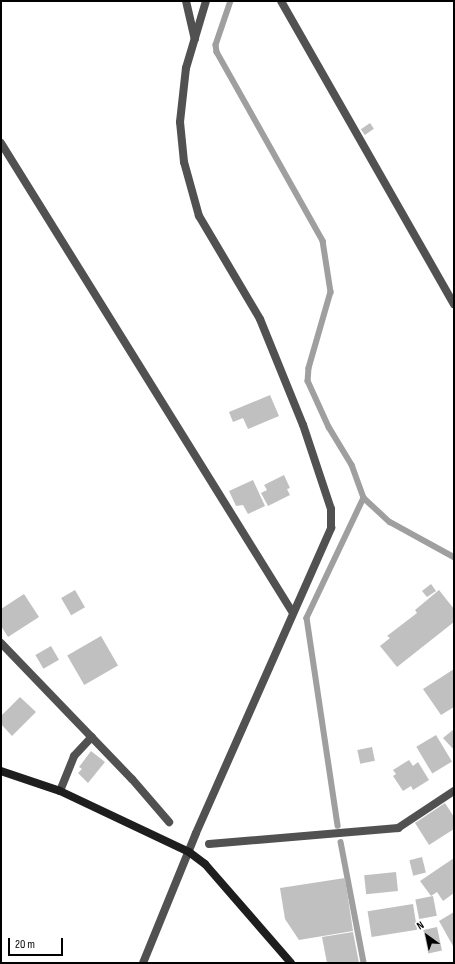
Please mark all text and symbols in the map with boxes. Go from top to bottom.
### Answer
north arrow [407,916,447,956]
text: N [414,918,426,933]
scale bar [10,930,65,956]
text: 20 m [15,937,35,952]

